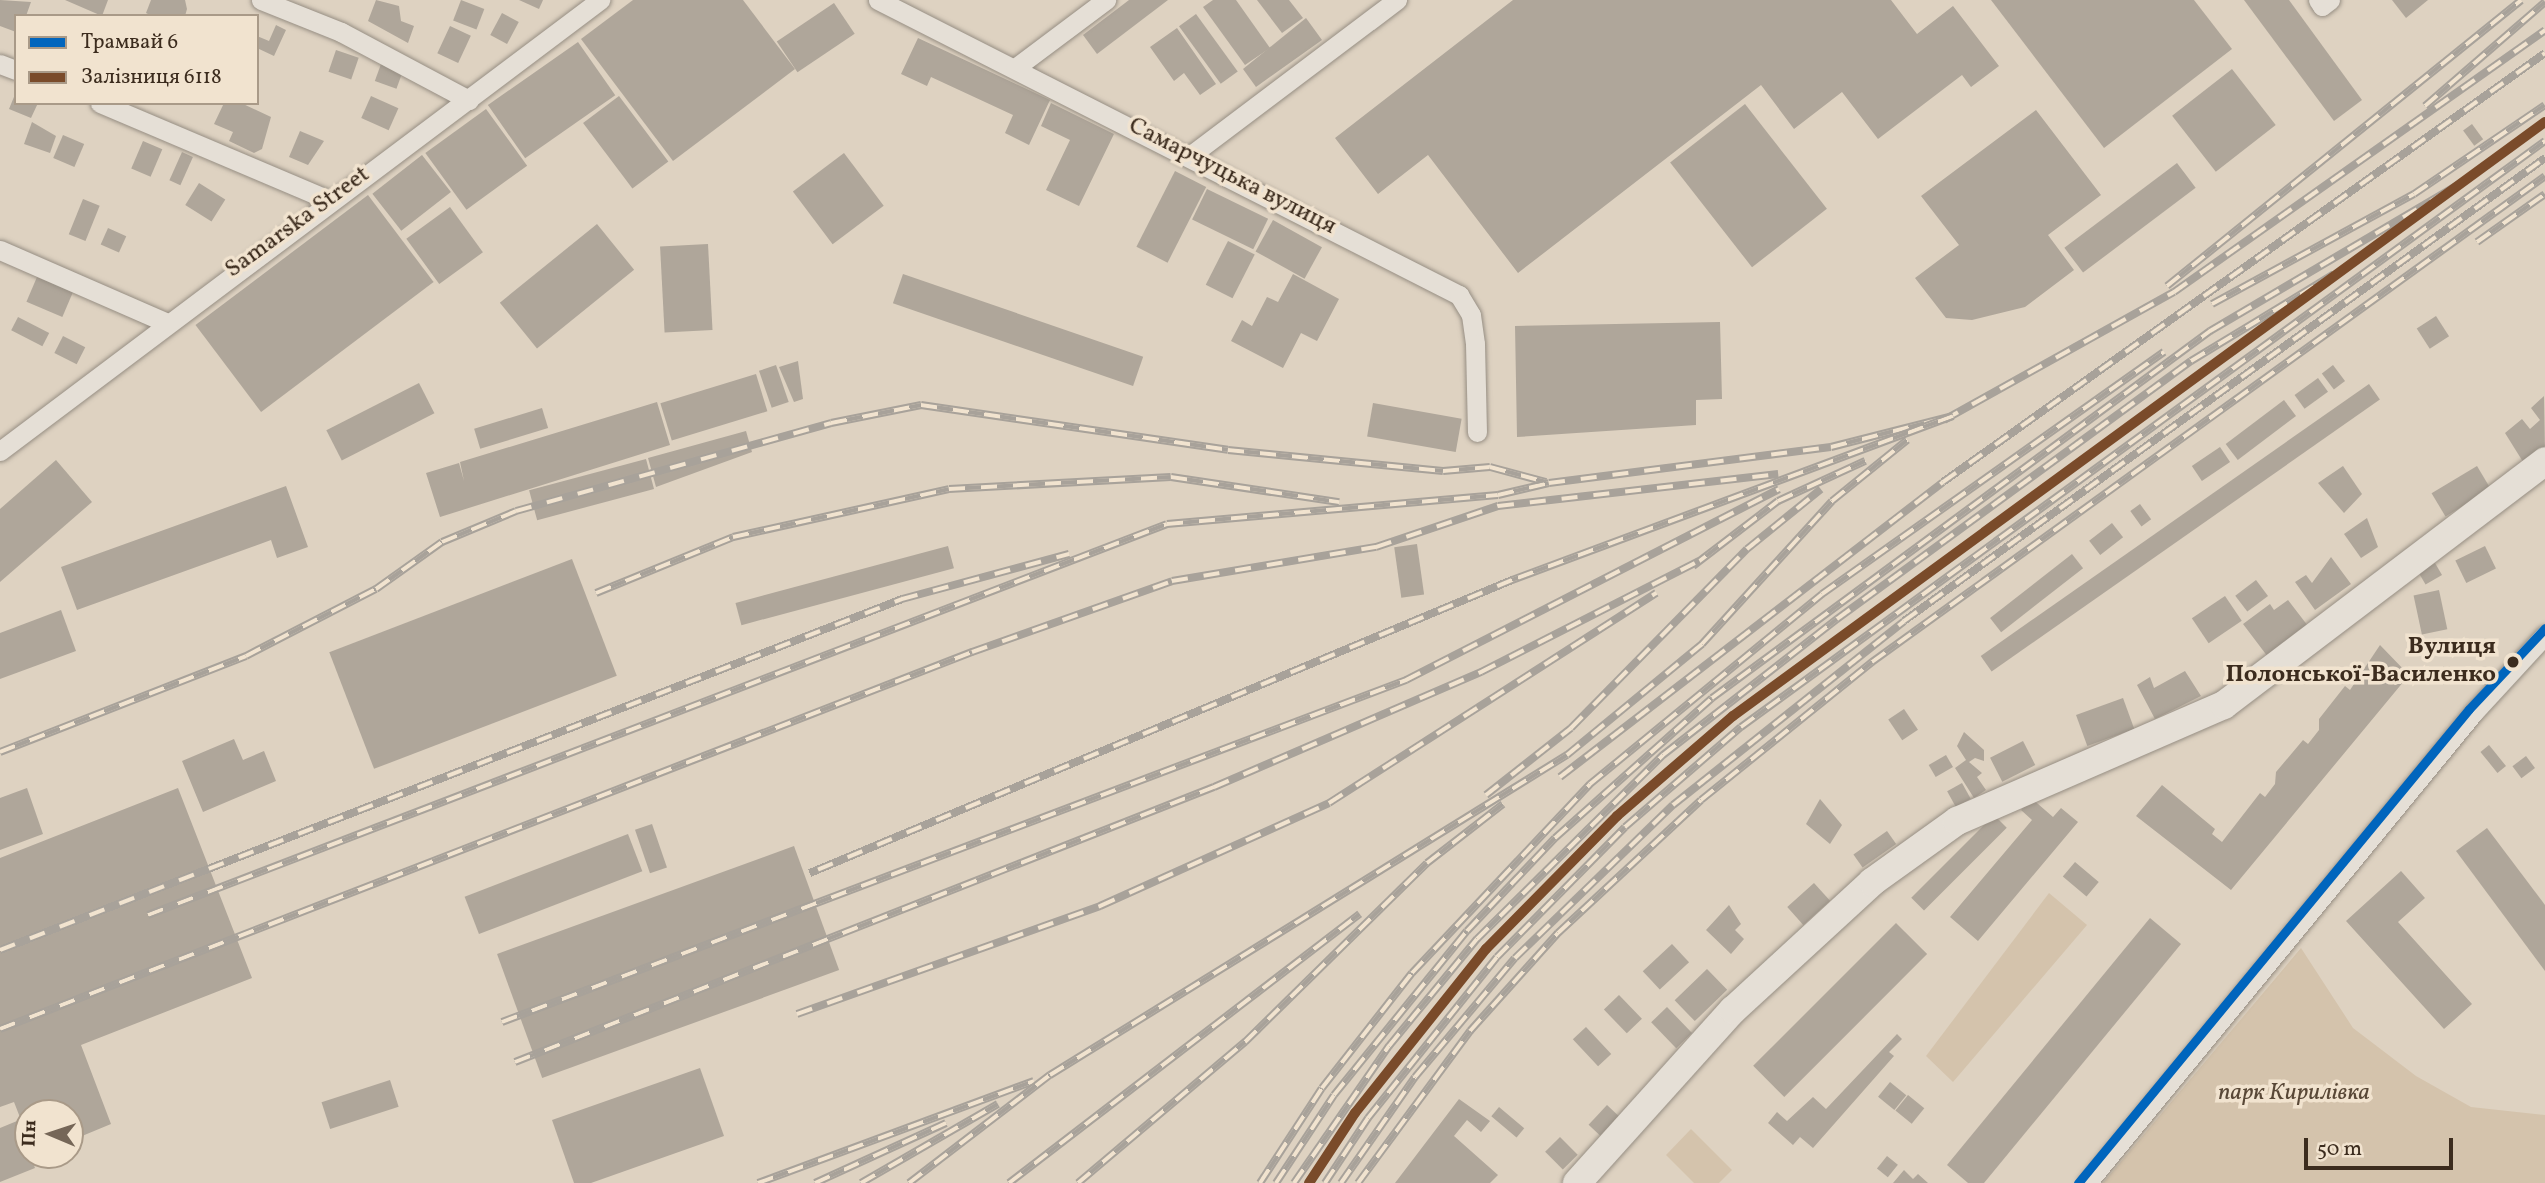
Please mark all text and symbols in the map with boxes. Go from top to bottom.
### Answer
legend [14,14,259,105]
text: Трамвай 6 [81,28,178,57]
text: Залізниця 6118 [81,63,222,92]
street label: Самарчуцька вулиця [1123,112,1341,242]
street label: Samarska Street [220,161,376,285]
place label: Вулиця Полонської-Василенко [2225,634,2496,690]
marker: Вулиця Полонської-Василенко [2502,651,2524,673]
park label: парк Кирилівка [2218,1080,2370,1108]
north arrow [14,1099,84,1169]
text: Пн [17,1119,43,1147]
scale bar [2307,1124,2456,1168]
text: 50 m [2317,1135,2362,1164]

